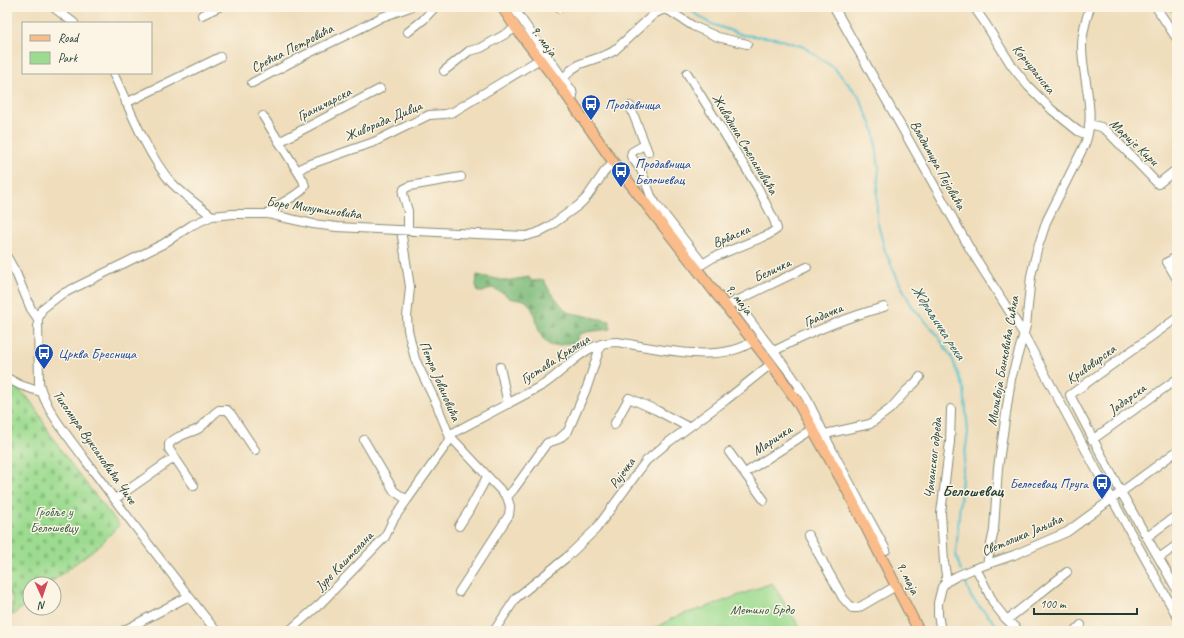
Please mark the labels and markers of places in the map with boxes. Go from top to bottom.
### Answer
bus stop icon: Продавница [580,93,602,121]
place label: Продавница [605,96,661,113]
place label: Продавница Белошевац [635,155,691,188]
bus stop icon: Продавница Белошевац [610,160,632,188]
bus stop icon: Црква Бресница [33,342,55,370]
place label: Црква Бресница [58,345,137,362]
bus stop icon: Белосевац Пруга [1091,472,1113,500]
place label: Белосевац Пруга [1010,475,1089,492]

